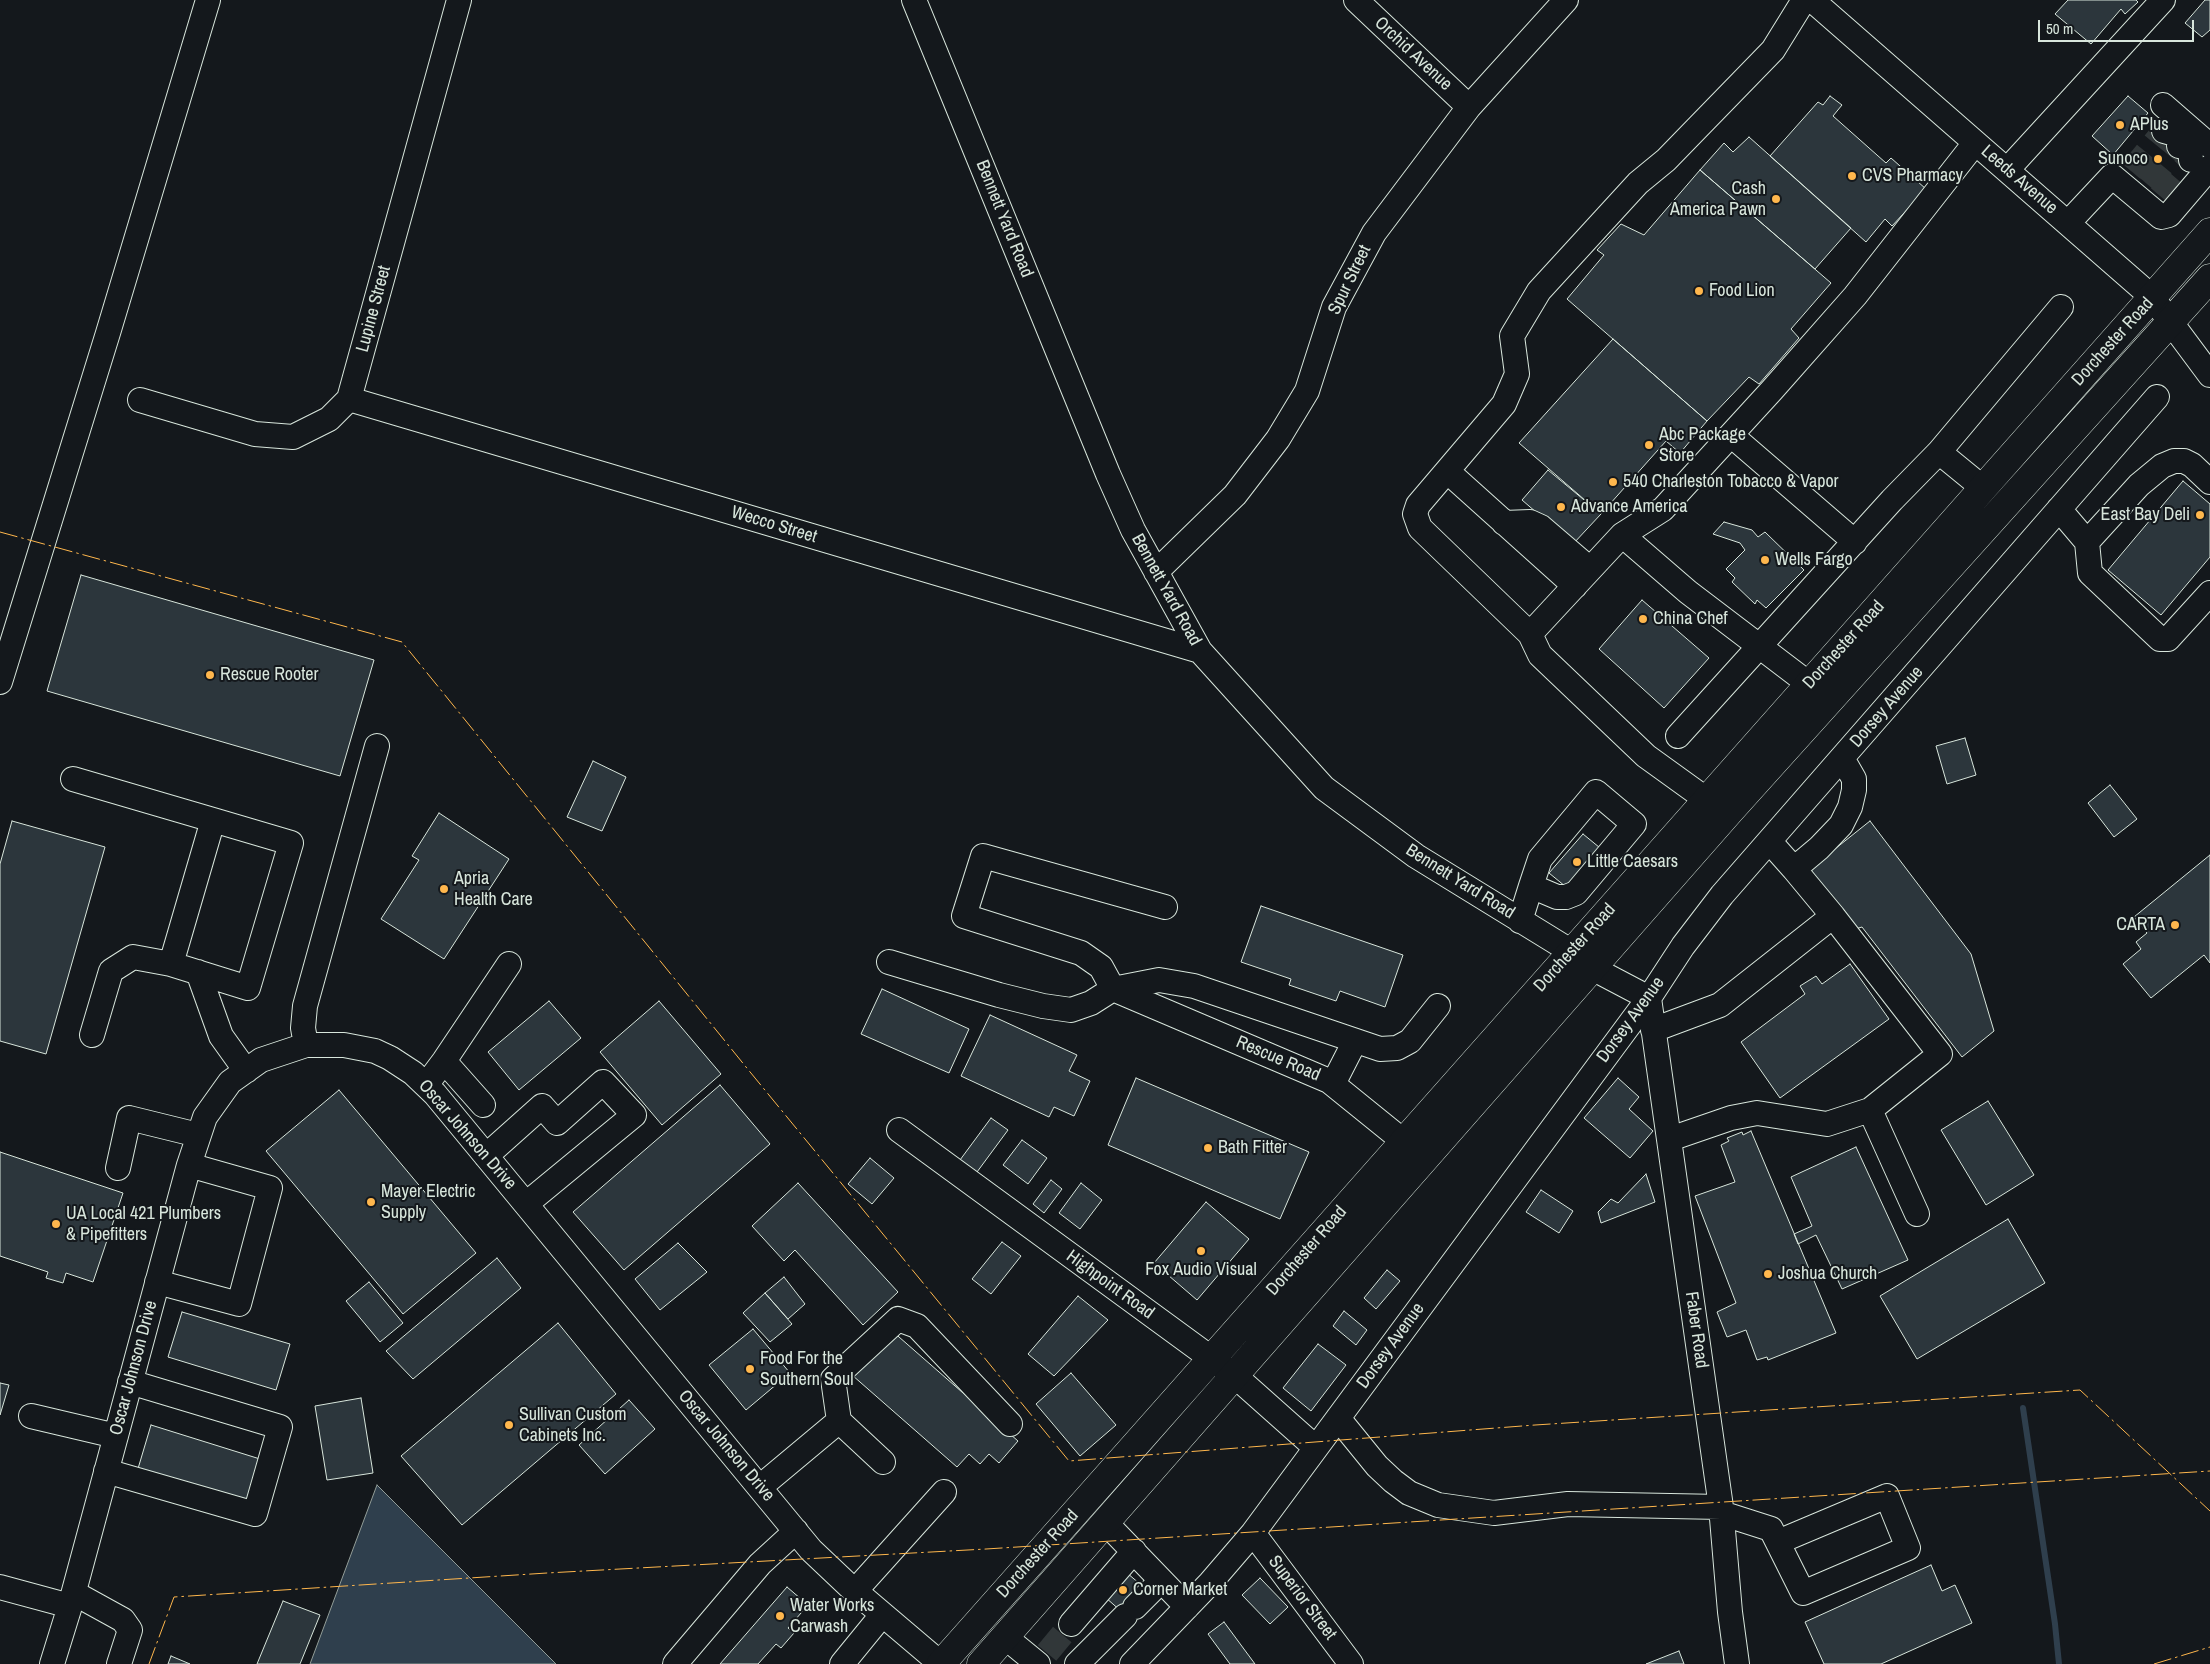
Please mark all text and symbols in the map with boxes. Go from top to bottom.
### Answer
scale bar [2040,10,2196,42]
street label: Orchid Avenue [1370,13,1456,95]
text: 50 m [2046,18,2073,39]
place label: APlus [2130,114,2169,136]
marker: APlus [2114,119,2126,131]
street label: Leeds Avenue [1976,141,2062,219]
place label: Sunoco [2098,148,2148,170]
marker: Sunoco [2152,153,2164,165]
street label: Bennett Yard Road [971,157,1037,281]
place label: CVS Pharmacy [1862,165,1963,187]
marker: CVS Pharmacy [1846,170,1858,182]
place label: Cash America Pawn [1670,178,1766,220]
marker: Cash America Pawn [1770,193,1782,205]
street label: Spur Street [1324,242,1376,318]
street label: Lupine Street [352,263,396,355]
place label: Food Lion [1709,280,1775,302]
marker: Food Lion [1693,285,1705,297]
street label: Dorchester Road [2068,293,2158,391]
place label: Abc Package Store [1659,424,1746,466]
marker: Abc Package Store [1643,439,1655,451]
place label: 540 Charleston Tobacco & Vapor [1623,471,1839,493]
marker: 540 Charleston Tobacco & Vapor [1607,476,1619,488]
place label: Advance America [1571,496,1687,518]
marker: Advance America [1555,501,1567,513]
street label: Wecco Street [729,502,819,548]
place label: East Bay Deli [2101,504,2190,526]
marker: East Bay Deli [2194,509,2206,521]
street label: Bennett Yard Road [1126,530,1206,650]
place label: Wells Fargo [1775,549,1853,571]
marker: Wells Fargo [1759,554,1771,566]
street label: Dorchester Road [1799,596,1889,694]
place label: China Chef [1653,608,1728,630]
marker: China Chef [1637,613,1649,625]
street label: Dorsey Avenue [1846,662,1928,752]
place label: Rescue Rooter [220,664,318,686]
marker: Rescue Rooter [204,669,216,681]
street label: Bennett Yard Road [1401,840,1519,924]
place label: Little Caesars [1587,851,1678,873]
marker: Little Caesars [1571,856,1583,868]
place label: Apria Health Care [454,868,533,911]
marker: Apria Health Care [438,883,450,895]
street label: Dorchester Road [1530,899,1620,997]
place label: CARTA [2116,914,2165,936]
marker: CARTA [2169,919,2181,931]
street label: Dorsey Avenue [1593,973,1669,1067]
street label: Rescue Road [1233,1032,1323,1086]
street label: Oscar Johnson Drive [413,1076,521,1194]
place label: Bath Fitter [1218,1137,1287,1159]
marker: Bath Fitter [1202,1142,1214,1154]
place label: Mayer Electric Supply [381,1181,475,1224]
marker: Mayer Electric Supply [365,1196,377,1208]
street label: Dorchester Road [1262,1202,1352,1300]
place label: UA Local 421 Plumbers & Pipefitters [66,1203,221,1246]
marker: UA Local 421 Plumbers & Pipefitters [50,1218,62,1230]
marker: Fox Audio Visual [1195,1245,1207,1257]
street label: Highpoint Road [1062,1246,1158,1324]
place label: Fox Audio Visual [1145,1259,1257,1281]
place label: Joshua Church [1778,1263,1877,1285]
marker: Joshua Church [1762,1268,1774,1280]
street label: Faber Road [1680,1290,1712,1370]
street label: Oscar Johnson Drive [106,1298,162,1438]
street label: Dorsey Avenue [1353,1299,1429,1393]
place label: Food For the Southern Soul [760,1348,854,1390]
marker: Food For the Southern Soul [744,1363,756,1375]
street label: Oscar Johnson Drive [673,1386,779,1506]
place label: Sullivan Custom Cabinets Inc. [519,1404,626,1446]
marker: Sullivan Custom Cabinets Inc. [503,1419,515,1431]
street label: Dorchester Road [993,1505,1083,1603]
street label: Superior Street [1263,1552,1341,1644]
place label: Corner Market [1133,1579,1227,1601]
marker: Corner Market [1117,1584,1129,1596]
place label: Water Works Carwash [790,1595,874,1638]
marker: Water Works Carwash [774,1610,786,1622]

